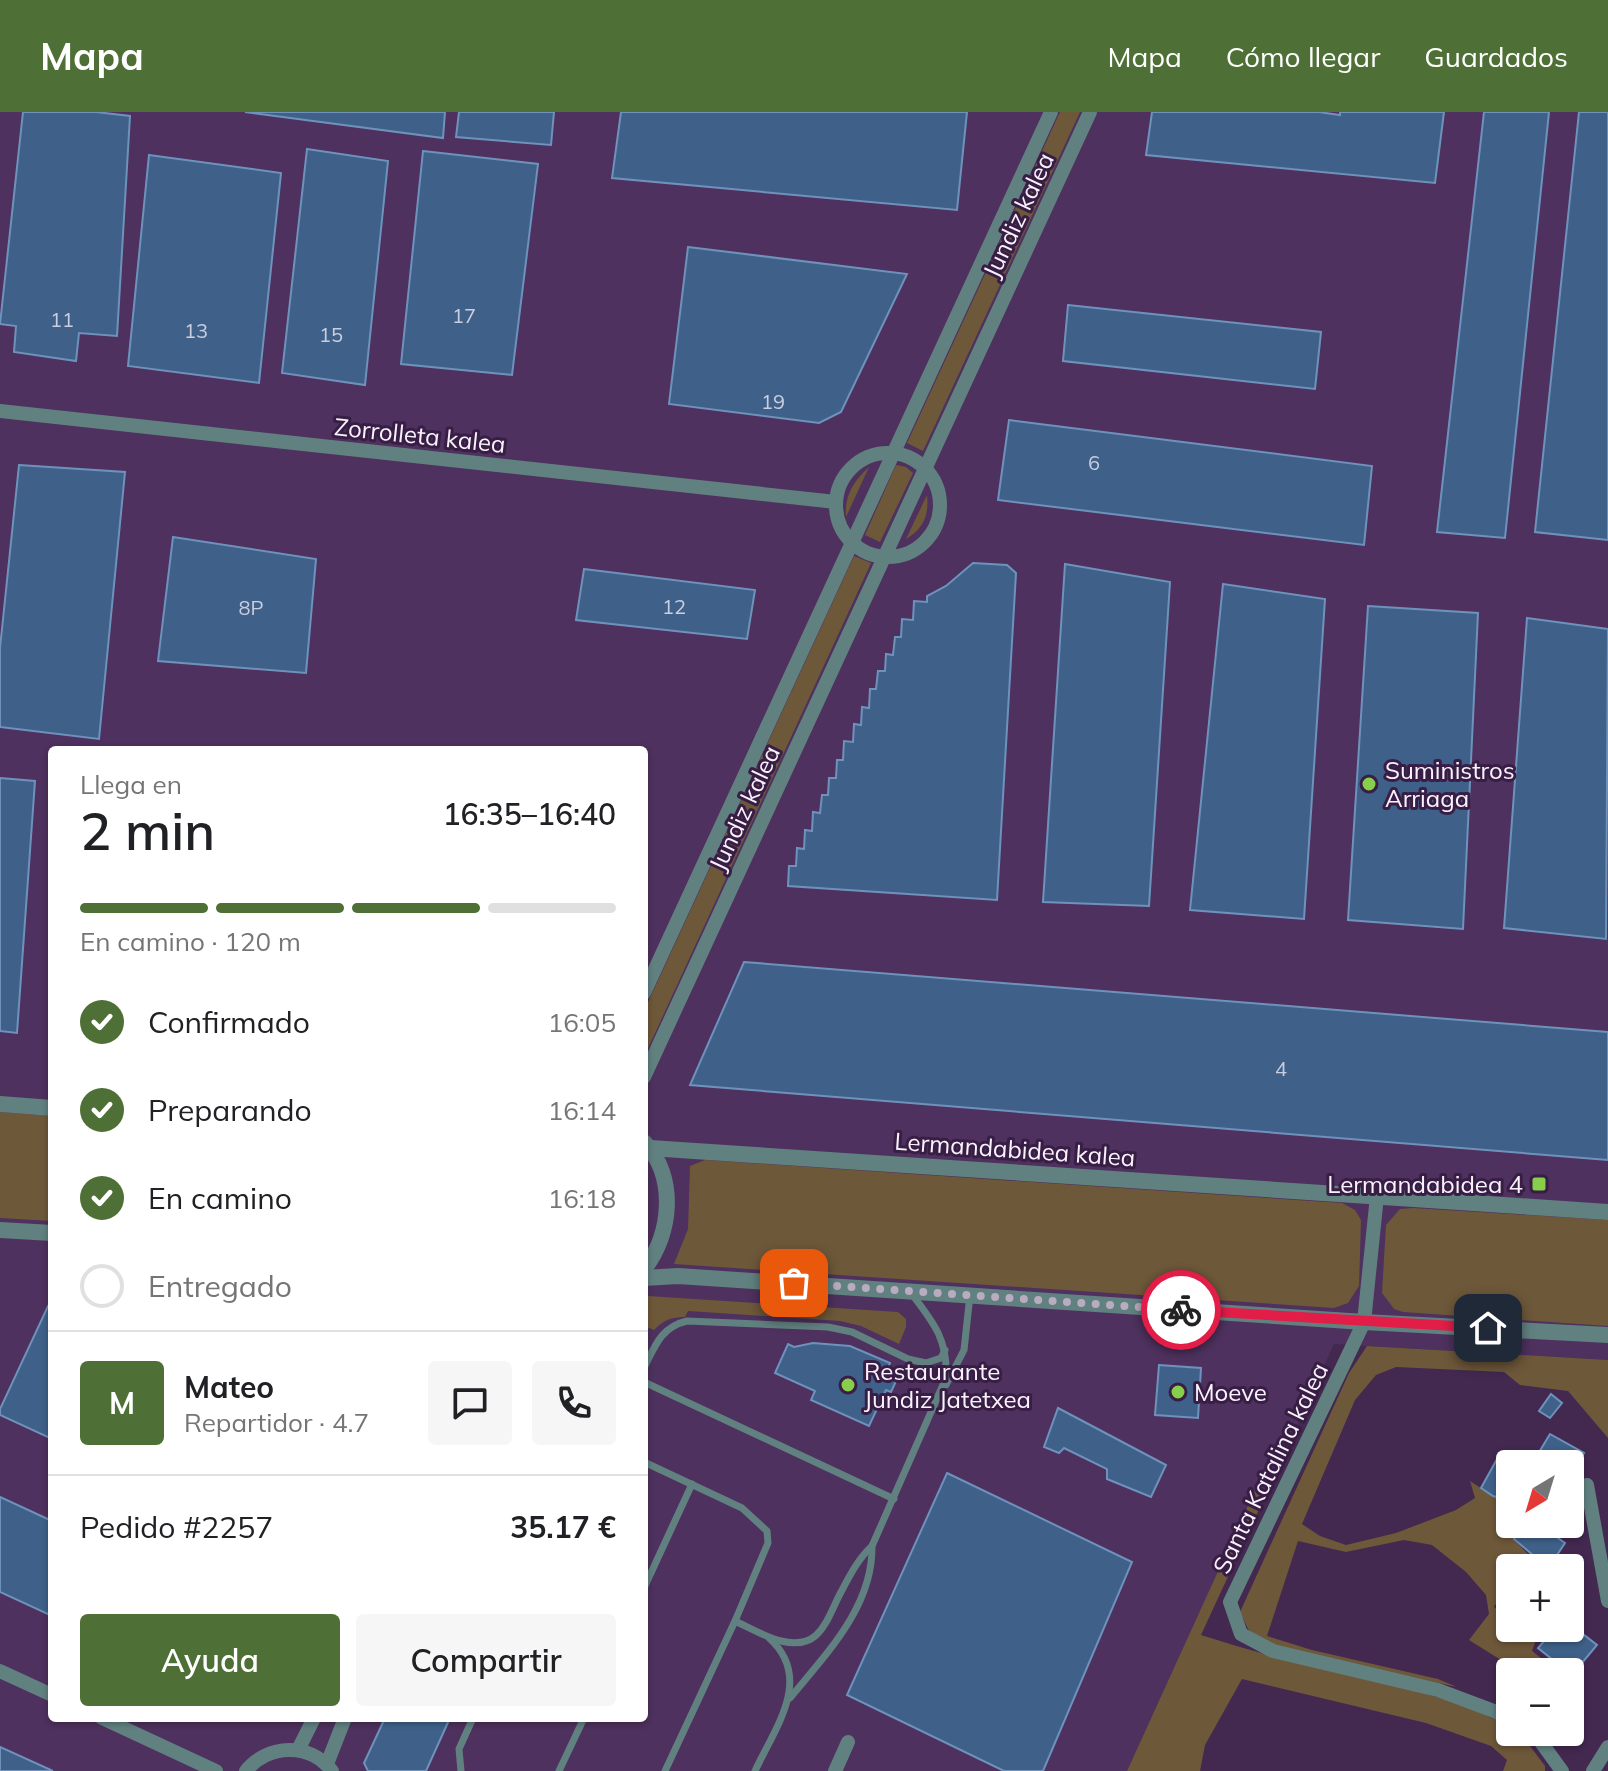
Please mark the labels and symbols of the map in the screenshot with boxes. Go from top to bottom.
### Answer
street label: Jundiz kalea [976,148,1060,282]
house number: 17 [452,303,476,328]
house number: 11 [50,307,74,332]
house number: 13 [184,318,208,343]
house number: 15 [319,322,343,347]
house number: 19 [761,389,785,414]
street label: Zorrolleta kalea [333,411,507,459]
house number: 6 [1088,450,1100,475]
house number: 12 [662,594,686,619]
house number: 8P [238,595,264,620]
street label: Jundiz kalea [702,741,786,875]
place label: Suministros Arriaga [1385,755,1515,813]
marker: Suministros Arriaga [1360,775,1378,793]
house number: 4 [1275,1056,1287,1081]
street label: Lermandabidea kalea [894,1126,1136,1172]
place label: Lermandabidea 4 [1327,1169,1523,1199]
marker: Lermandabidea 4 [1530,1175,1548,1193]
pin [760,1249,828,1317]
courier [1141,1270,1221,1350]
pin [1454,1294,1522,1362]
place label: Restaurante Jundiz Jatetxea [864,1356,1031,1414]
street label: Santa Katalina kalea [1206,1358,1334,1578]
marker: Restaurante Jundiz Jatetxea [839,1376,857,1394]
place label: Moeve [1194,1377,1267,1407]
marker: Moeve [1169,1383,1187,1401]
north arrow [1496,1450,1584,1538]

